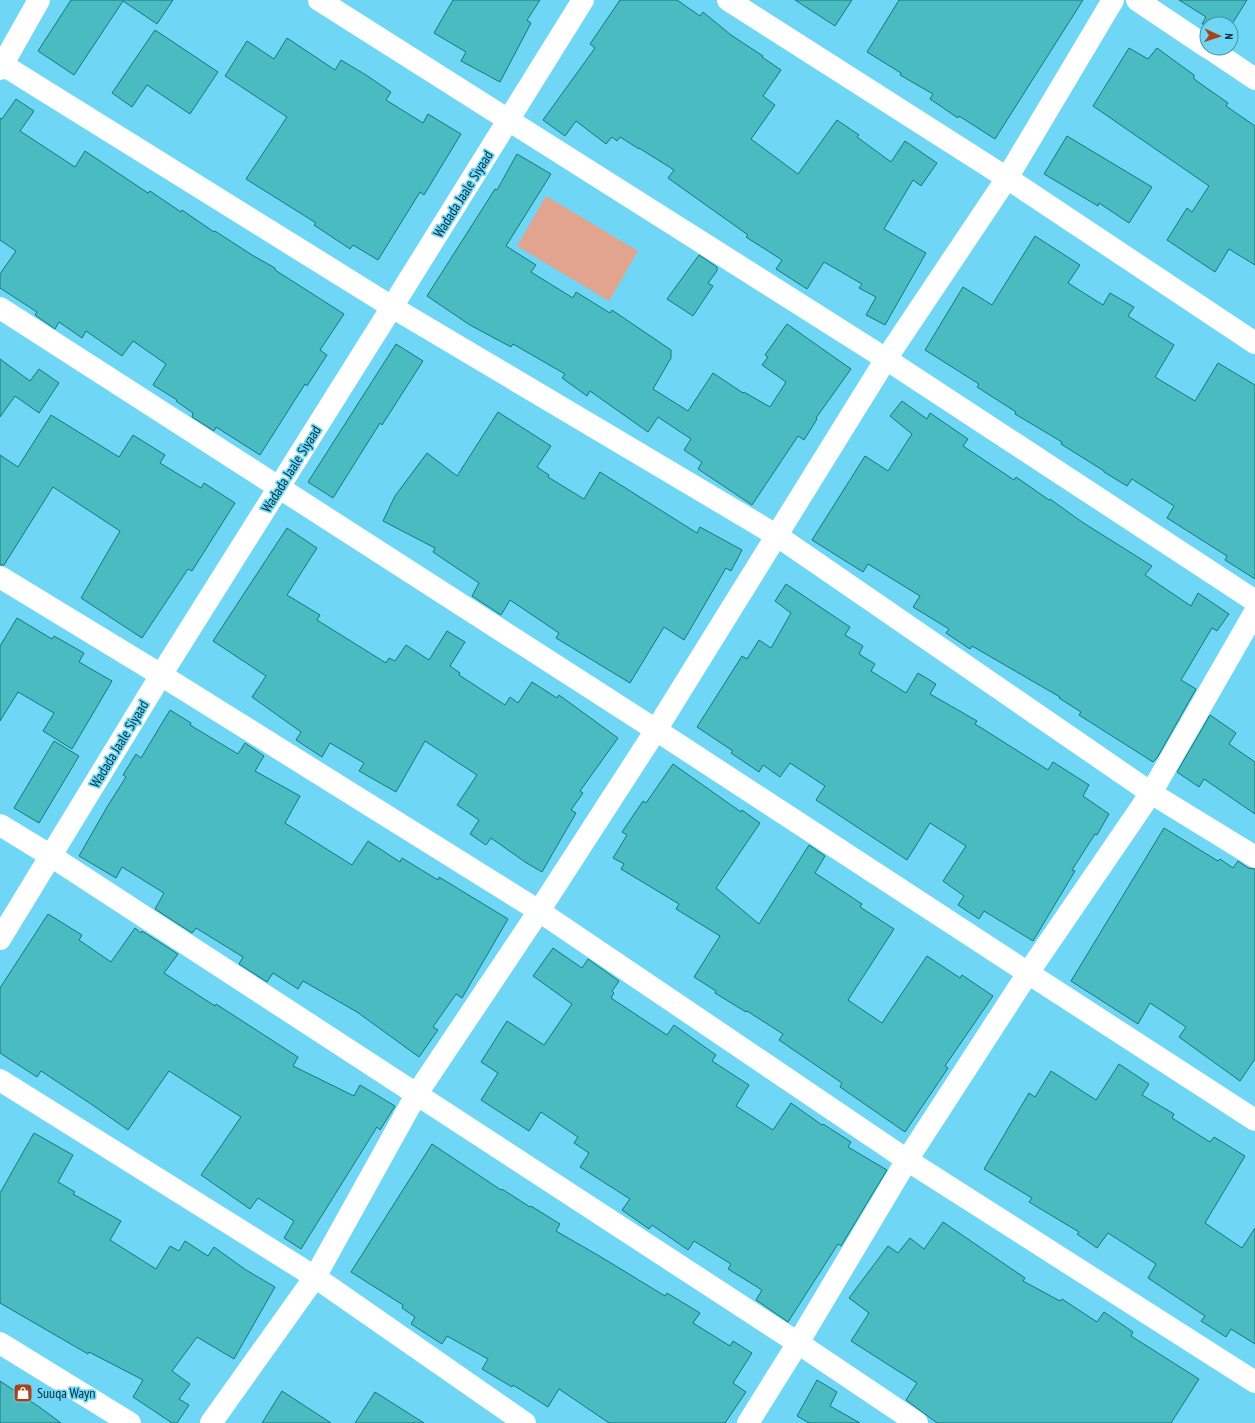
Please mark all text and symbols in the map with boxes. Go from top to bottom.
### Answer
north arrow [1199,16,1239,56]
text: N [1222,33,1236,40]
street label: Wadada Jaale Siyaad [429,147,497,241]
street label: Wadada Jaale Siyaad [257,422,325,516]
street label: Wadada Jaale Siyaad [86,697,152,791]
shop icon: Suuqa Wayn [12,1382,34,1404]
place label: Suuqa Wayn [37,1384,95,1402]

